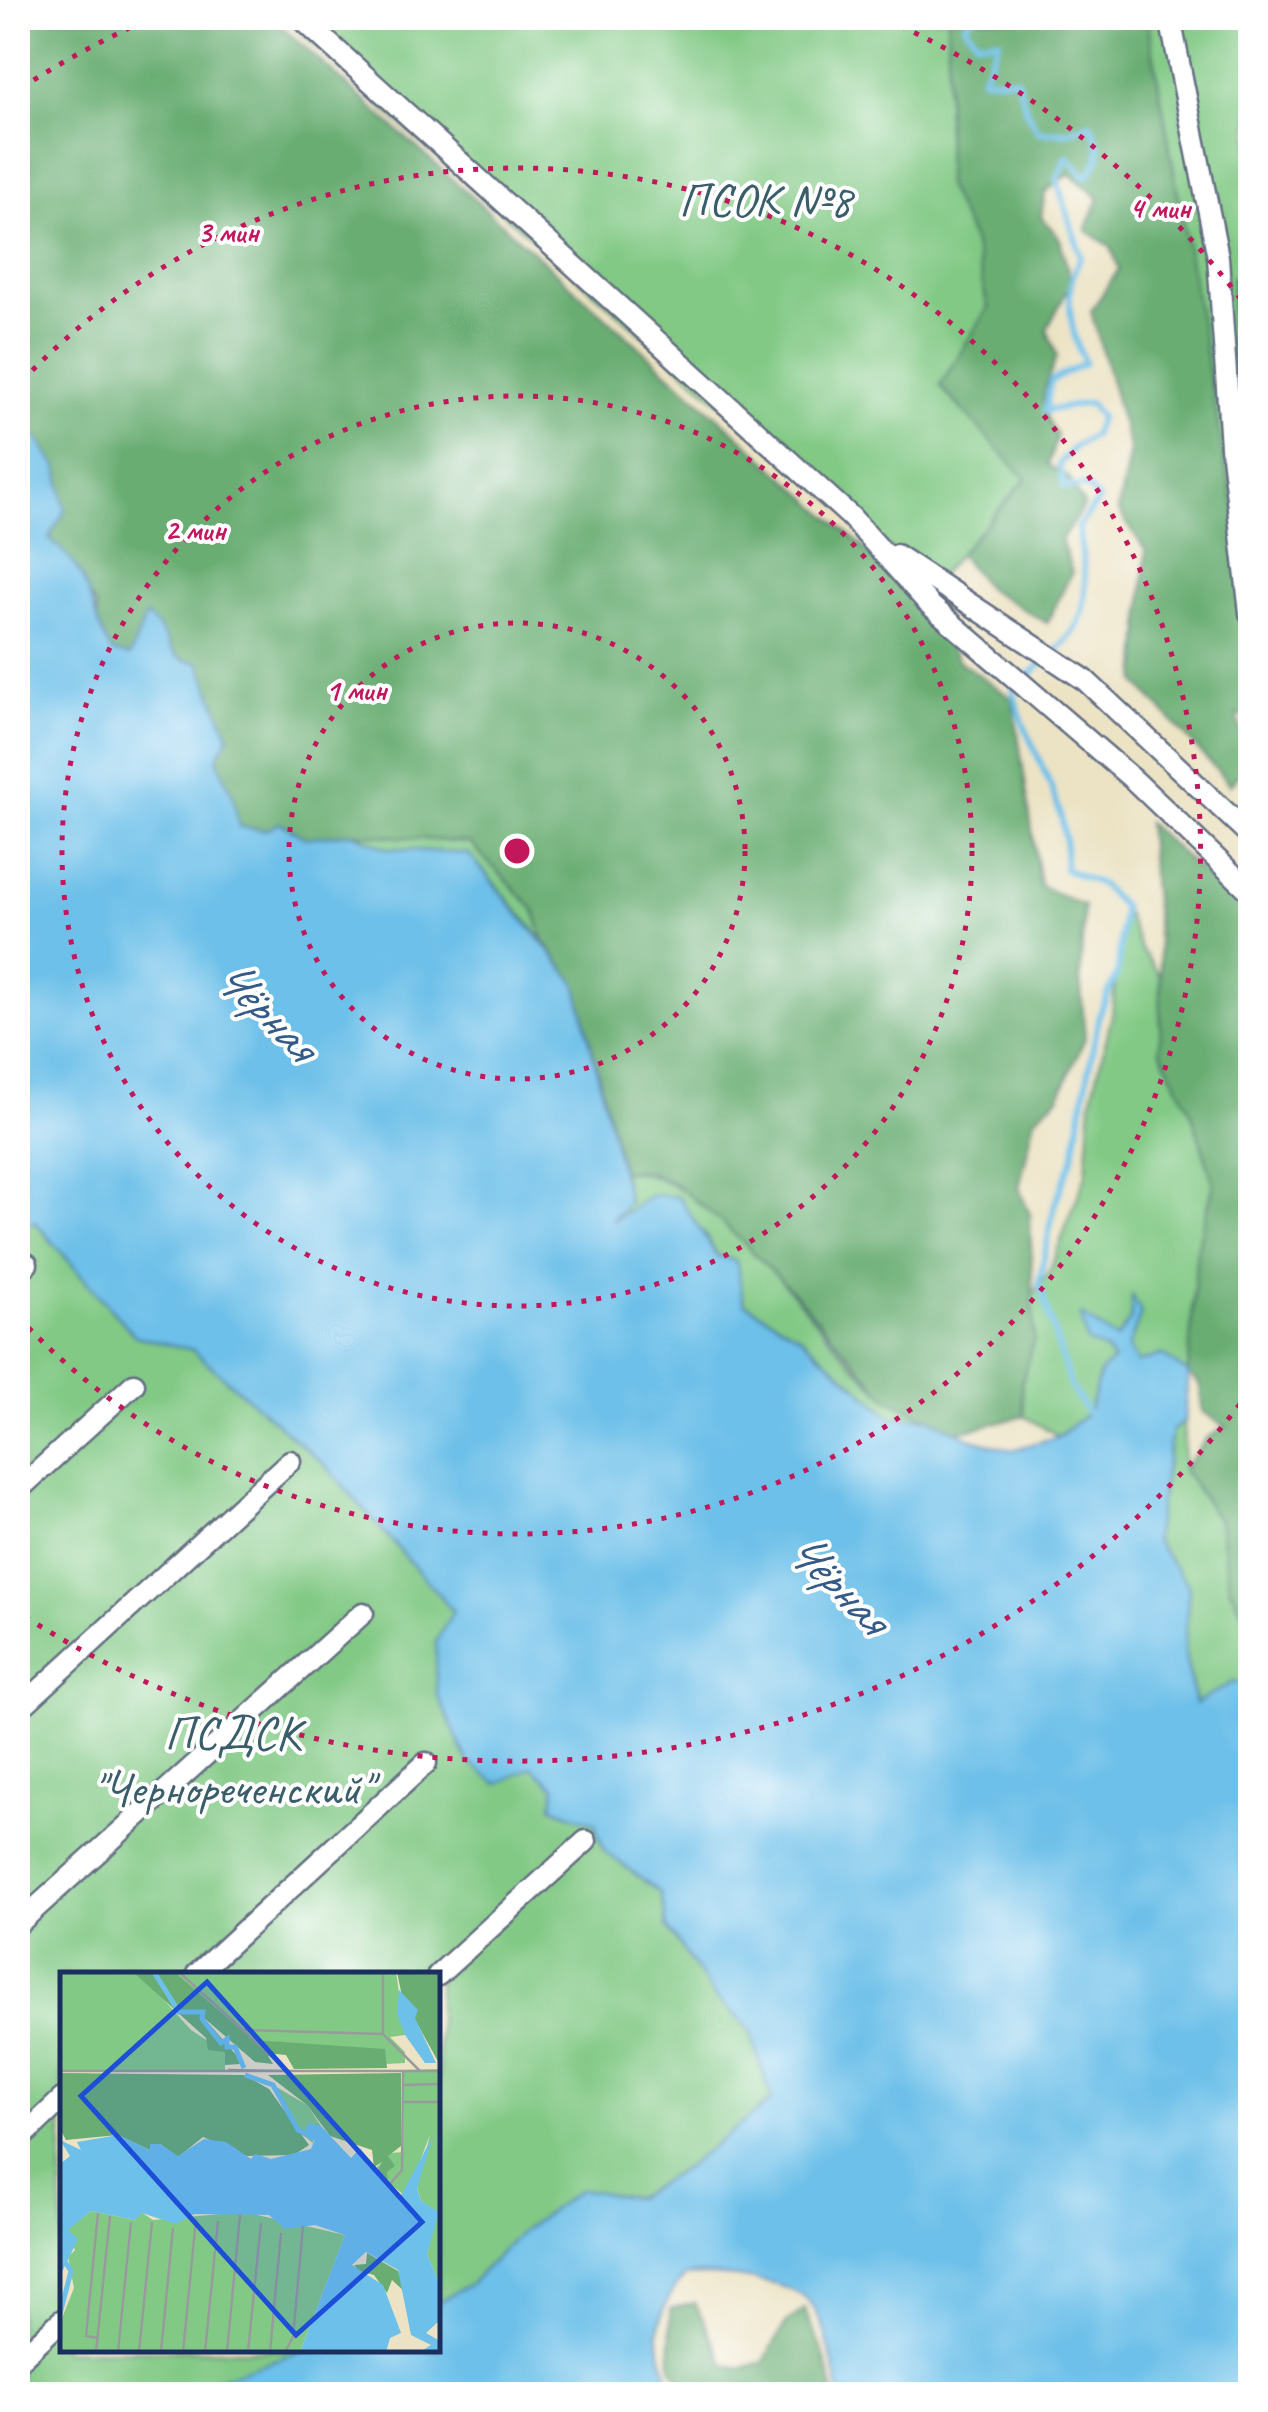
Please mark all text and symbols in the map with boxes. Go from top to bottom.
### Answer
park label: ПСОК №8 [679,170,856,230]
text: 4 мин [1130,189,1192,227]
text: 3 мин [198,213,260,251]
text: 2 мин [165,511,227,549]
text: 1 мин [326,671,388,709]
centre of rings [499,833,535,869]
water label: Чёрная [202,945,336,1079]
water label: Чёрная [774,1518,908,1652]
park label: ПСДСК "Чернореченский" [92,1703,381,1818]
inset map [60,1972,440,2352]

